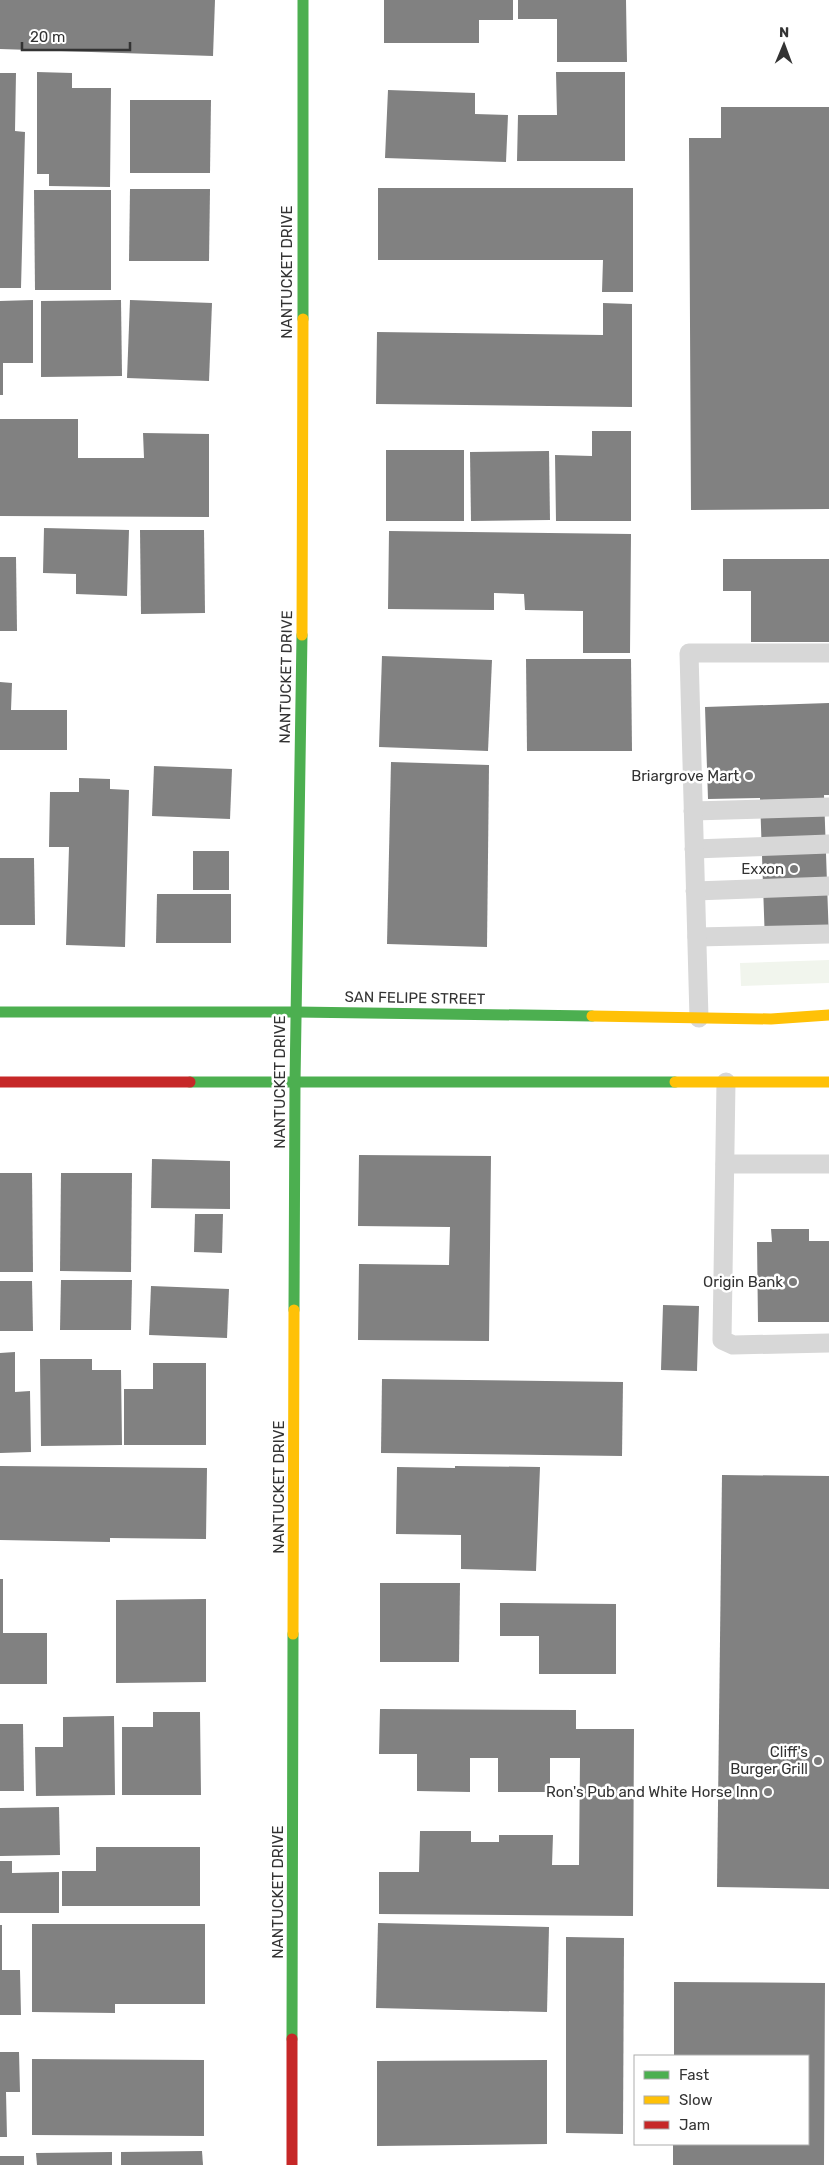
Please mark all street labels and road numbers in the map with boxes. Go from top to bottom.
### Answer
street label: NANTUCKET DRIVE [278,205,296,339]
street label: NANTUCKET DRIVE [276,610,296,744]
street label: SAN FELIPE STREET [345,988,486,1008]
street label: NANTUCKET DRIVE [271,1015,289,1149]
street label: NANTUCKET DRIVE [270,1420,288,1554]
street label: NANTUCKET DRIVE [269,1825,287,1959]

